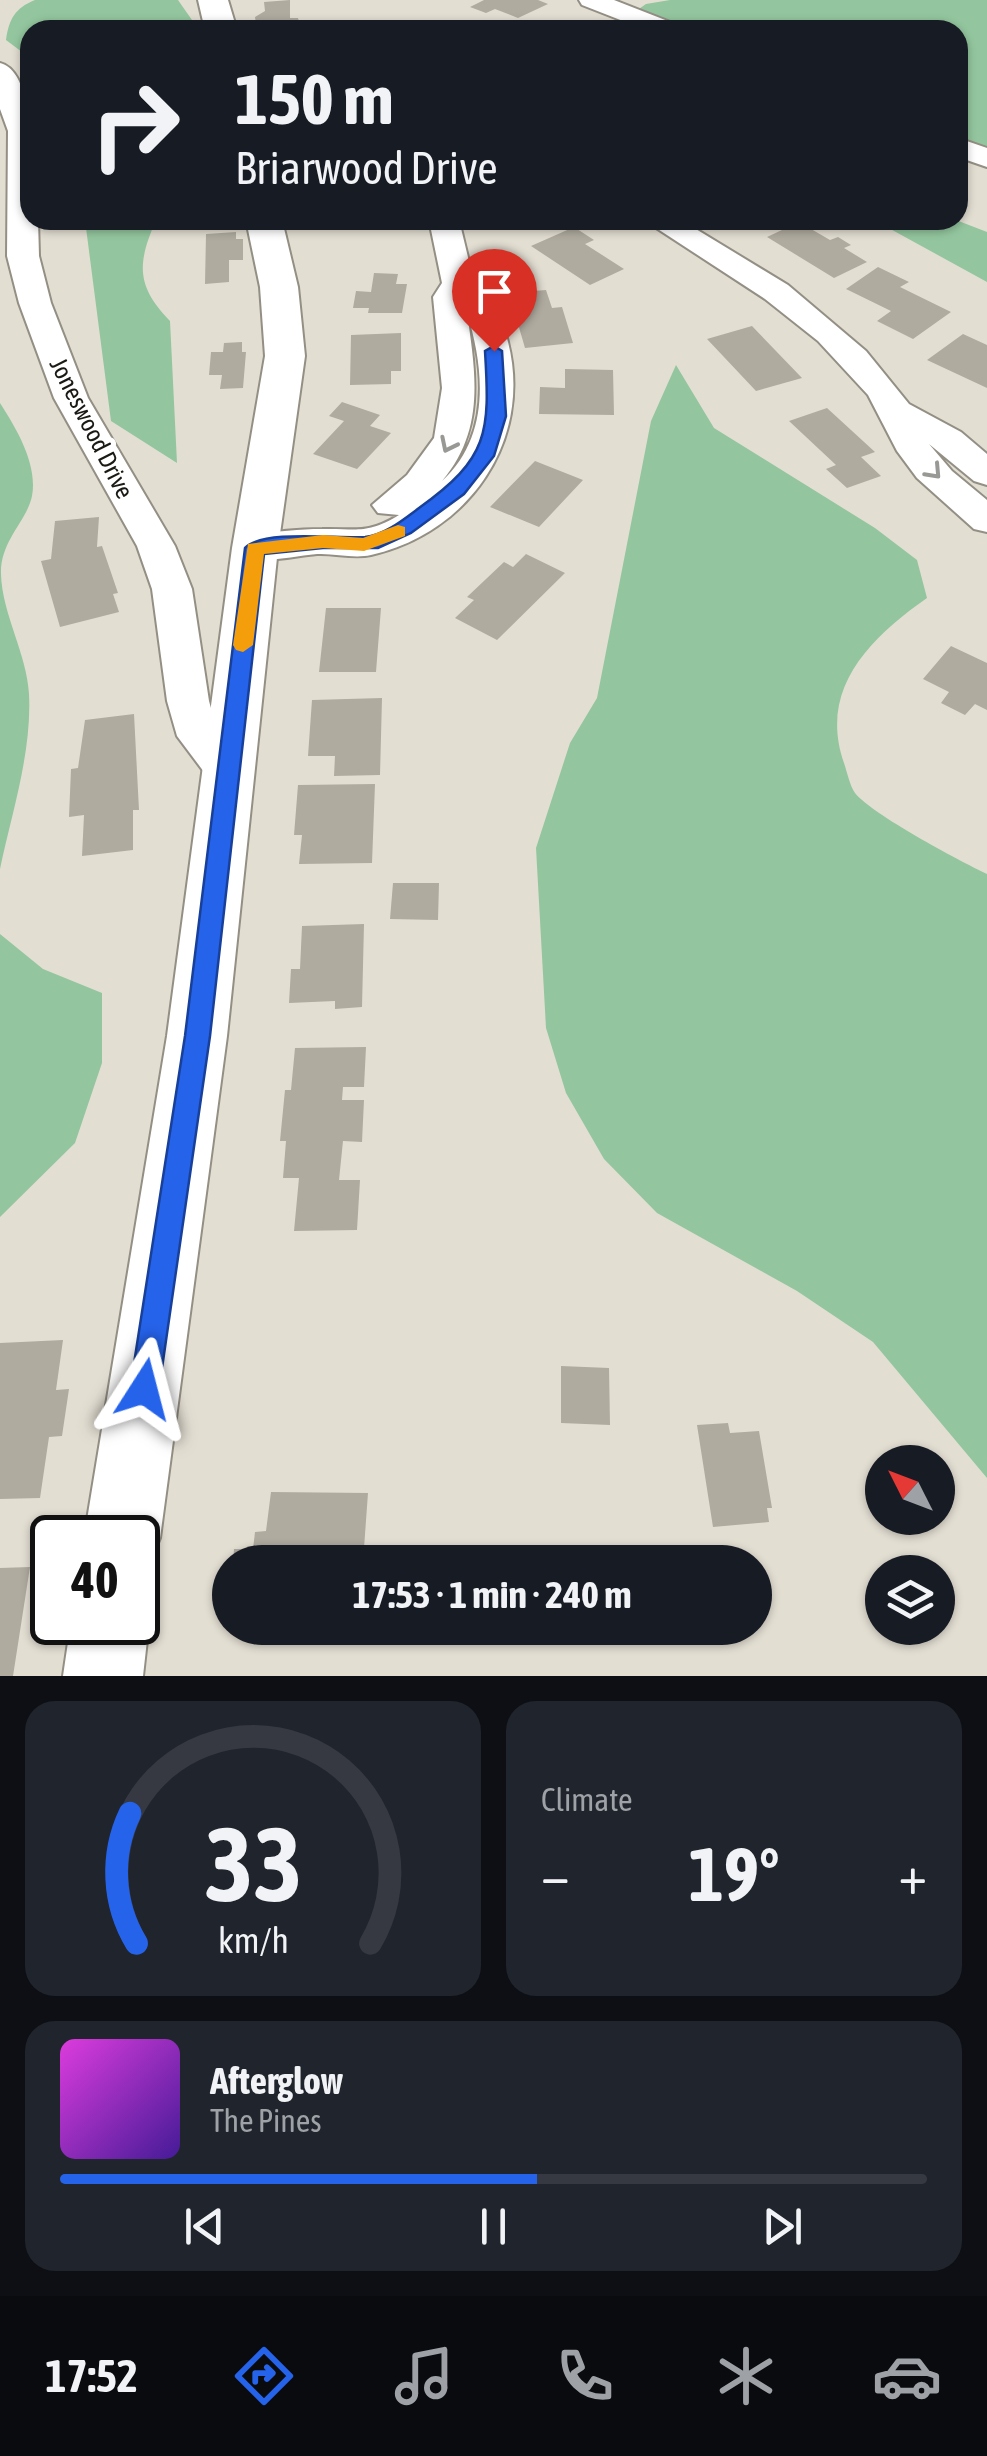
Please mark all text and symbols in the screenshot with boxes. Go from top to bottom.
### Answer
text: 150 m [235,59,394,139]
icon: right [70,60,200,190]
text: Briarwood Drive [235,142,498,194]
pin [452,249,537,352]
icon: arrive [467,264,522,319]
street label: Joneswood Drive [45,353,139,503]
one-way arrow [441,435,460,453]
one-way arrow [922,460,940,479]
position arrow [92,1337,196,1441]
north arrow [865,1445,955,1535]
map controls [865,1445,955,1645]
speed limit sign: 40 [30,1515,160,1645]
button: layers [865,1555,955,1645]
text: 17:53 · 1 min · 240 m [352,1573,632,1616]
text: Climate [541,1781,633,1818]
text: 33 [204,1804,302,1923]
text: 19° [688,1831,780,1917]
text: − [541,1843,570,1906]
text: + [898,1843,927,1906]
text: km/h [218,1920,288,1961]
text: Afterglow [210,2059,343,2102]
text: The Pines [210,2102,322,2139]
icon: previous [177,2199,232,2254]
icon: pause [466,2199,521,2254]
icon: next [755,2199,810,2254]
icon: directions [229,2341,299,2411]
icon: music [389,2341,459,2411]
icon: phone [550,2341,620,2411]
icon: climate [711,2341,781,2411]
icon: car [872,2341,942,2411]
text: 17:52 [45,2350,138,2402]

